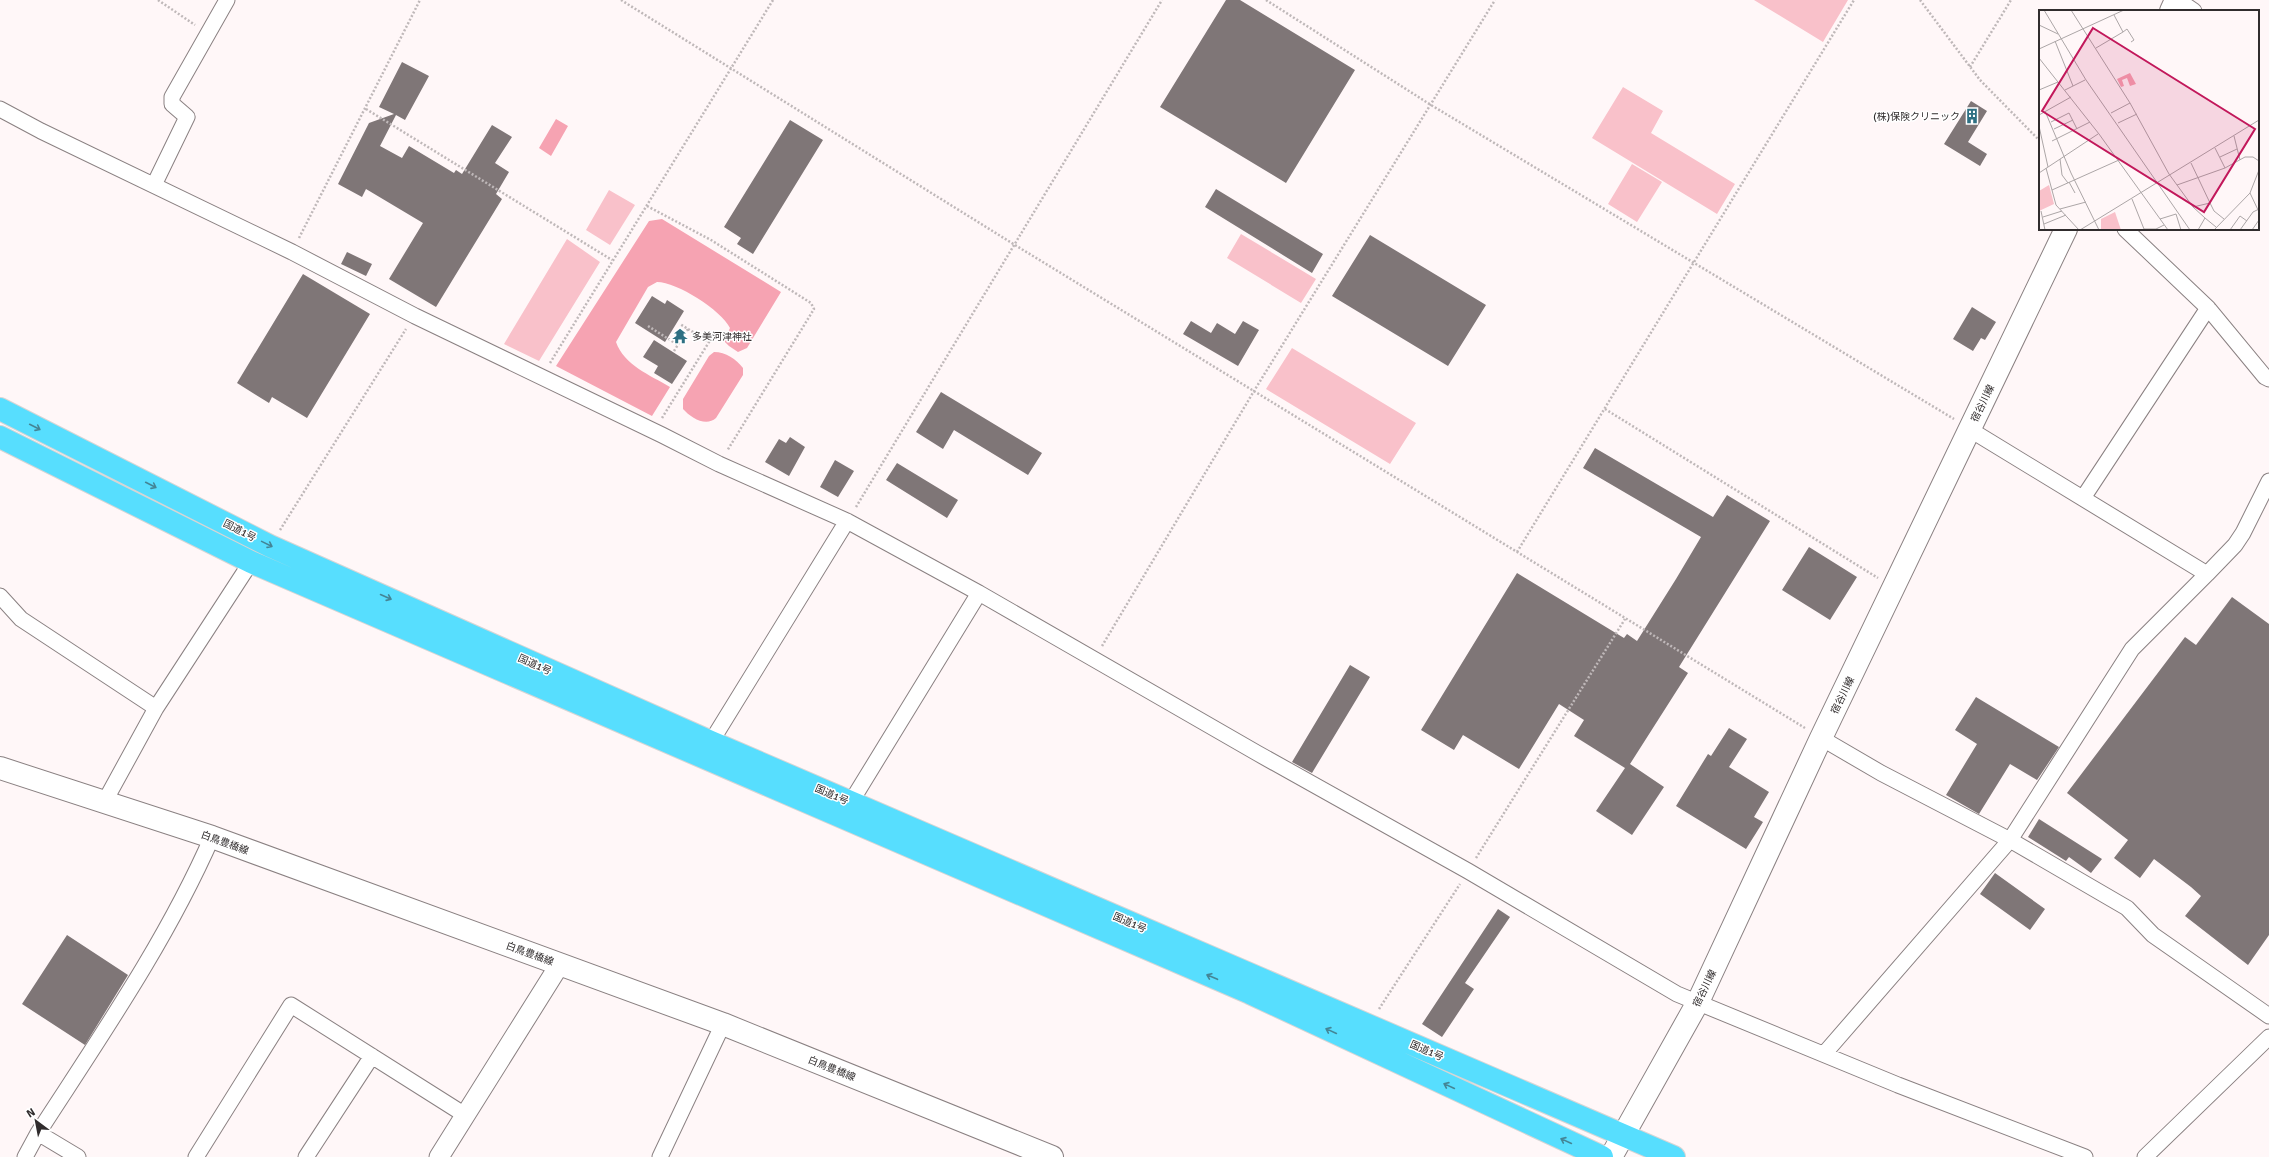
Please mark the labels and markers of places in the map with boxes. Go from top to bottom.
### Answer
building icon: (株)保険クリニック [1963,107,1981,125]
place label: (株)保険クリニック [1873,111,1960,123]
temple icon: 多美河津神社 [671,327,689,345]
place label: 多美河津神社 [692,331,752,343]

